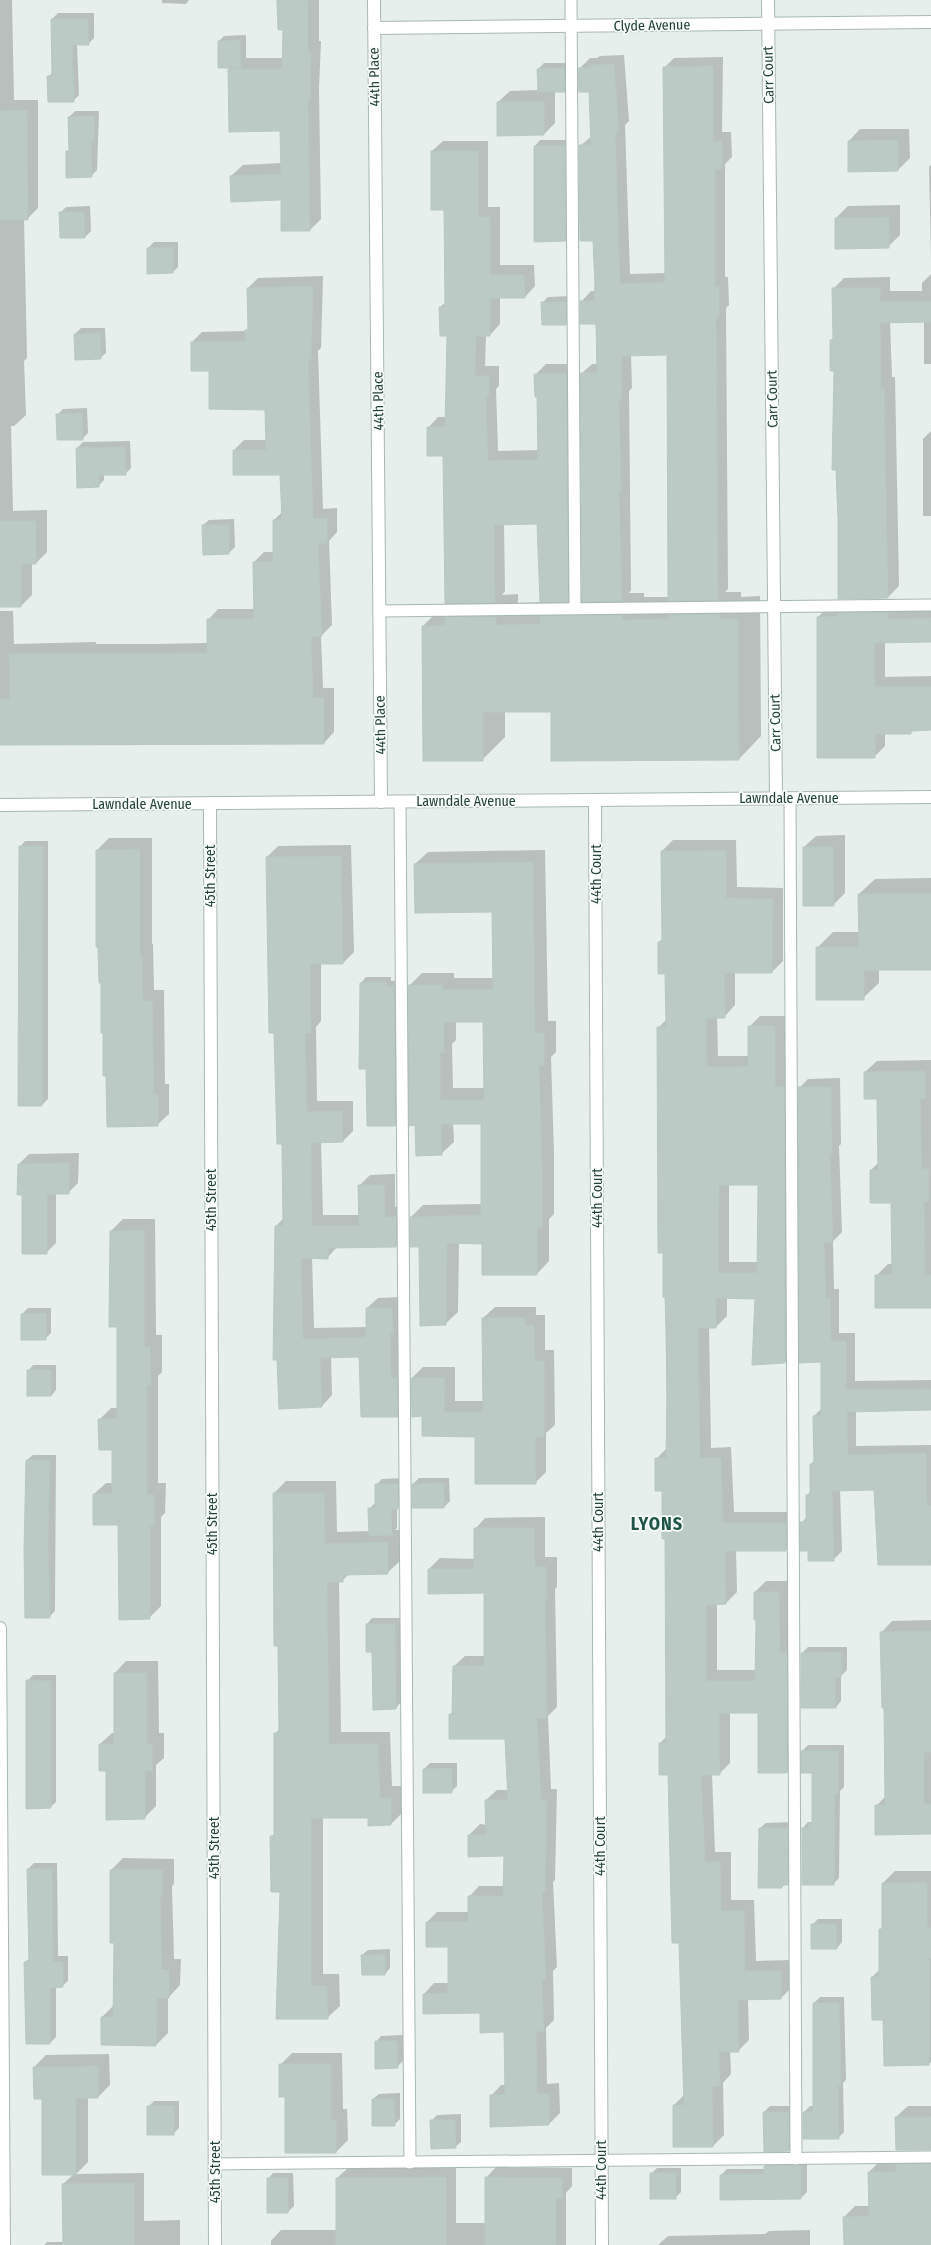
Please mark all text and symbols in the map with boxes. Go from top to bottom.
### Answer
street label: Clyde Avenue [614,16,690,35]
street label: Carr Court [759,45,778,104]
street label: 44th Place [365,47,384,107]
street label: Carr Court [763,369,782,428]
street label: 44th Place [369,371,388,431]
street label: Carr Court [766,693,785,752]
street label: 44th Place [371,695,390,755]
street label: Lawndale Avenue [739,790,839,807]
street label: Lawndale Avenue [416,793,516,810]
street label: Lawndale Avenue [92,796,192,813]
street label: 45th Street [202,844,219,907]
street label: 44th Court [588,844,605,904]
street label: 45th Street [203,1168,220,1231]
street label: 44th Court [589,1168,606,1228]
street label: 45th Street [204,1492,221,1555]
street label: 44th Court [590,1492,607,1552]
district label: LYONS [631,1513,683,1535]
street label: 45th Street [206,1816,223,1879]
street label: 44th Court [592,1816,609,1876]
street label: 45th Street [207,2140,224,2203]
street label: 44th Court [593,2140,610,2200]

